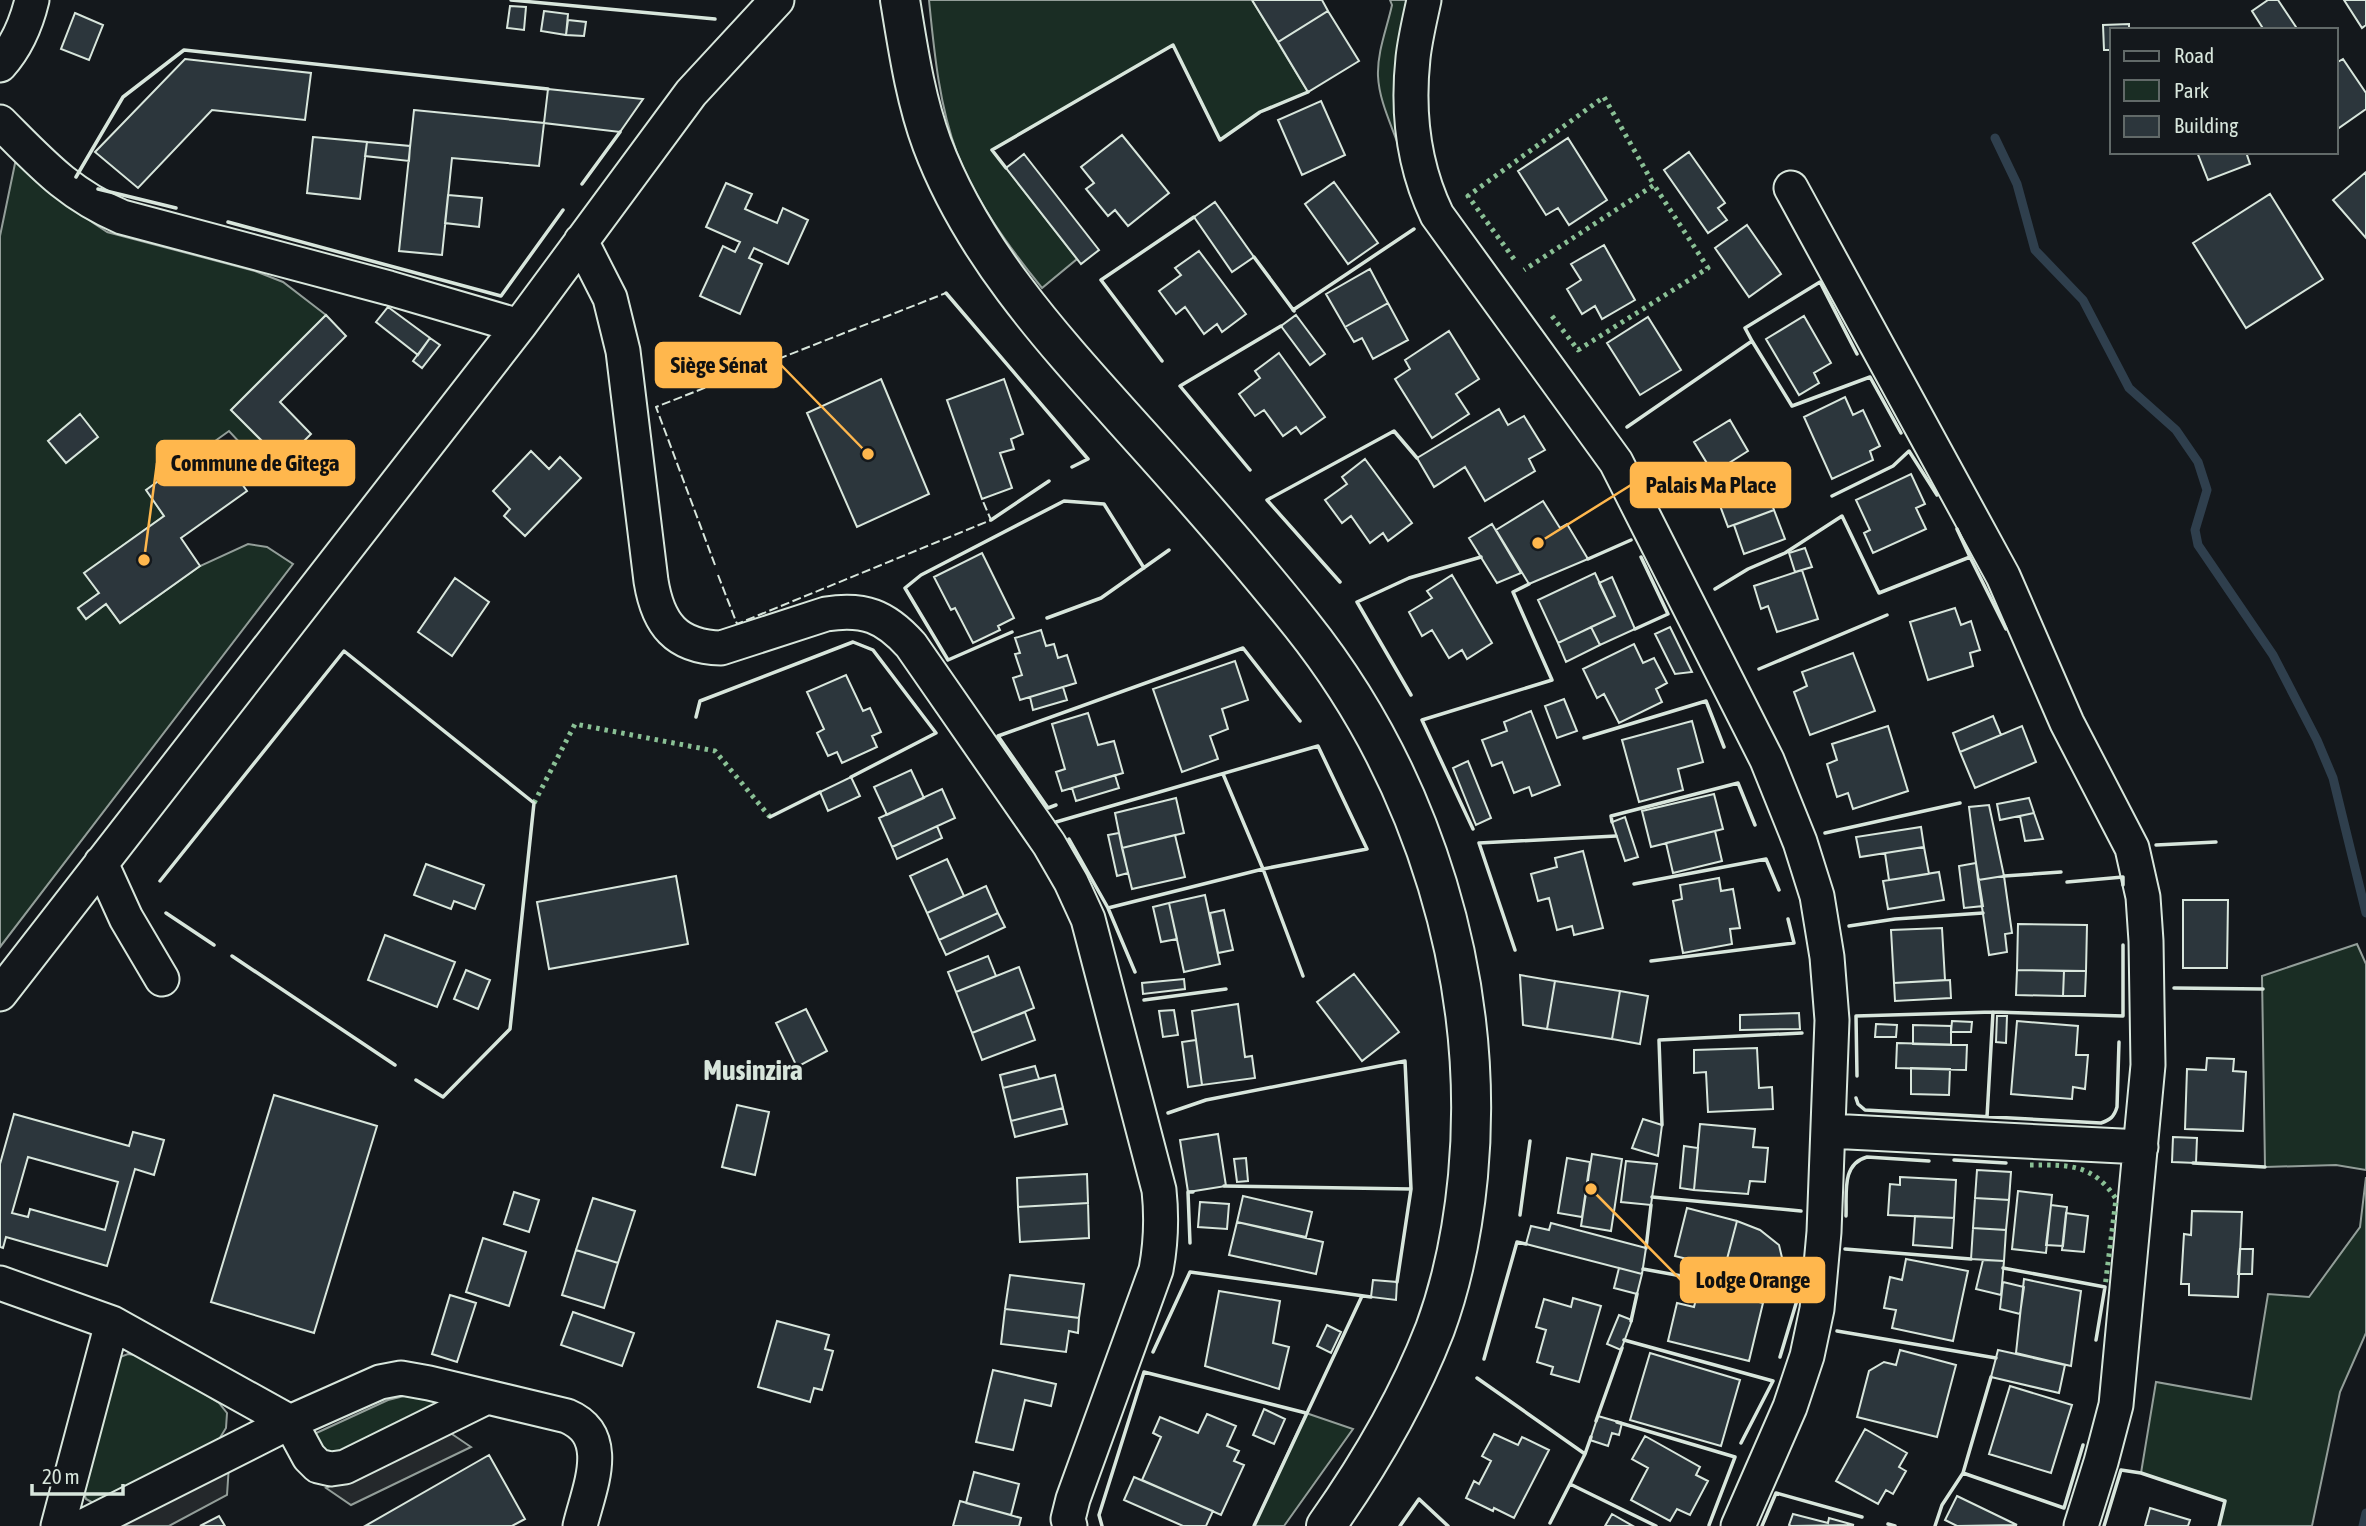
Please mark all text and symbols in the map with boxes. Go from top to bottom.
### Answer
legend [2110,28,2338,154]
text: Road [2174,43,2214,67]
text: Park [2174,78,2209,102]
text: Building [2174,113,2238,137]
callout: Siège Sénat [656,343,781,387]
text: Siège Sénat [671,352,768,378]
callout: Commune de Gitega [157,441,354,485]
text: Commune de Gitega [170,450,340,476]
callout: Palais Ma Place [1631,463,1790,507]
text: Palais Ma Place [1645,472,1777,498]
district label: Musinzira [703,1054,803,1086]
callout: Lodge Orange [1681,1258,1824,1302]
text: Lodge Orange [1695,1267,1811,1293]
scale bar [32,1452,122,1496]
text: 20 m [42,1464,80,1488]

